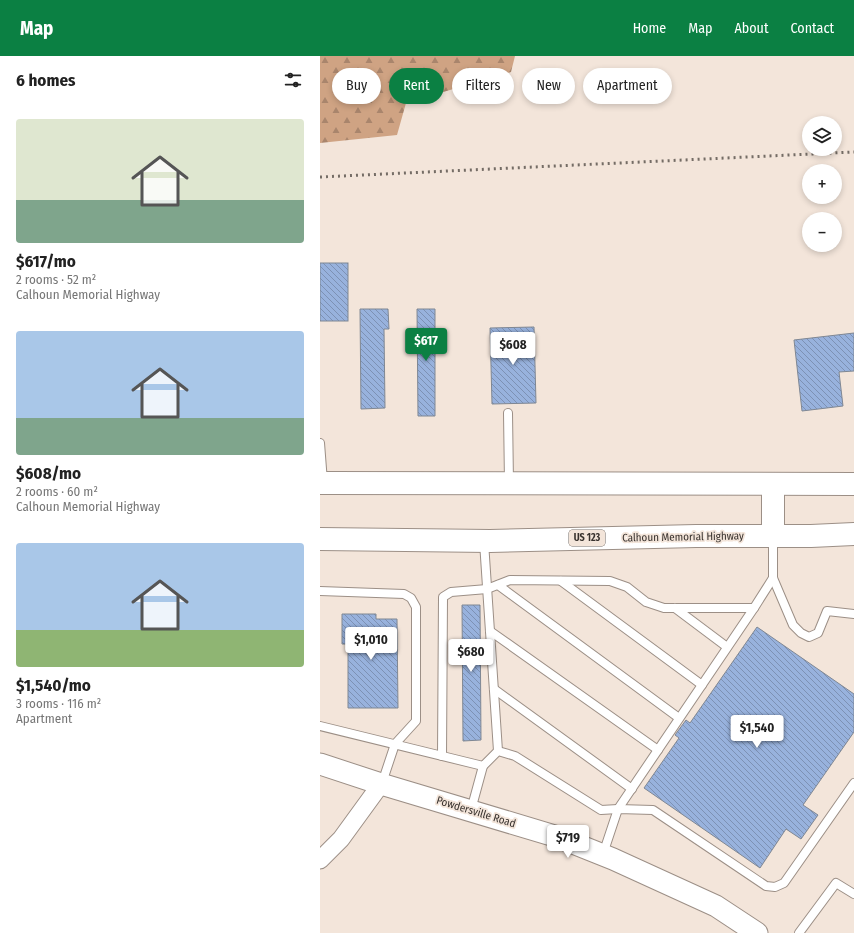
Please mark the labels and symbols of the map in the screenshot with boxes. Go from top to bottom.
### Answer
pin: $617 [402,328,450,362]
pin: $608 [489,332,537,366]
street label: Calhoun Memorial Highway [622,529,744,545]
road number: US 123 [569,530,605,546]
pin: $1,010 [338,627,404,661]
pin: $680 [447,639,495,673]
pin: $1,540 [724,715,790,749]
street label: Powdersville Road [435,794,517,830]
pin: $719 [544,825,592,859]

